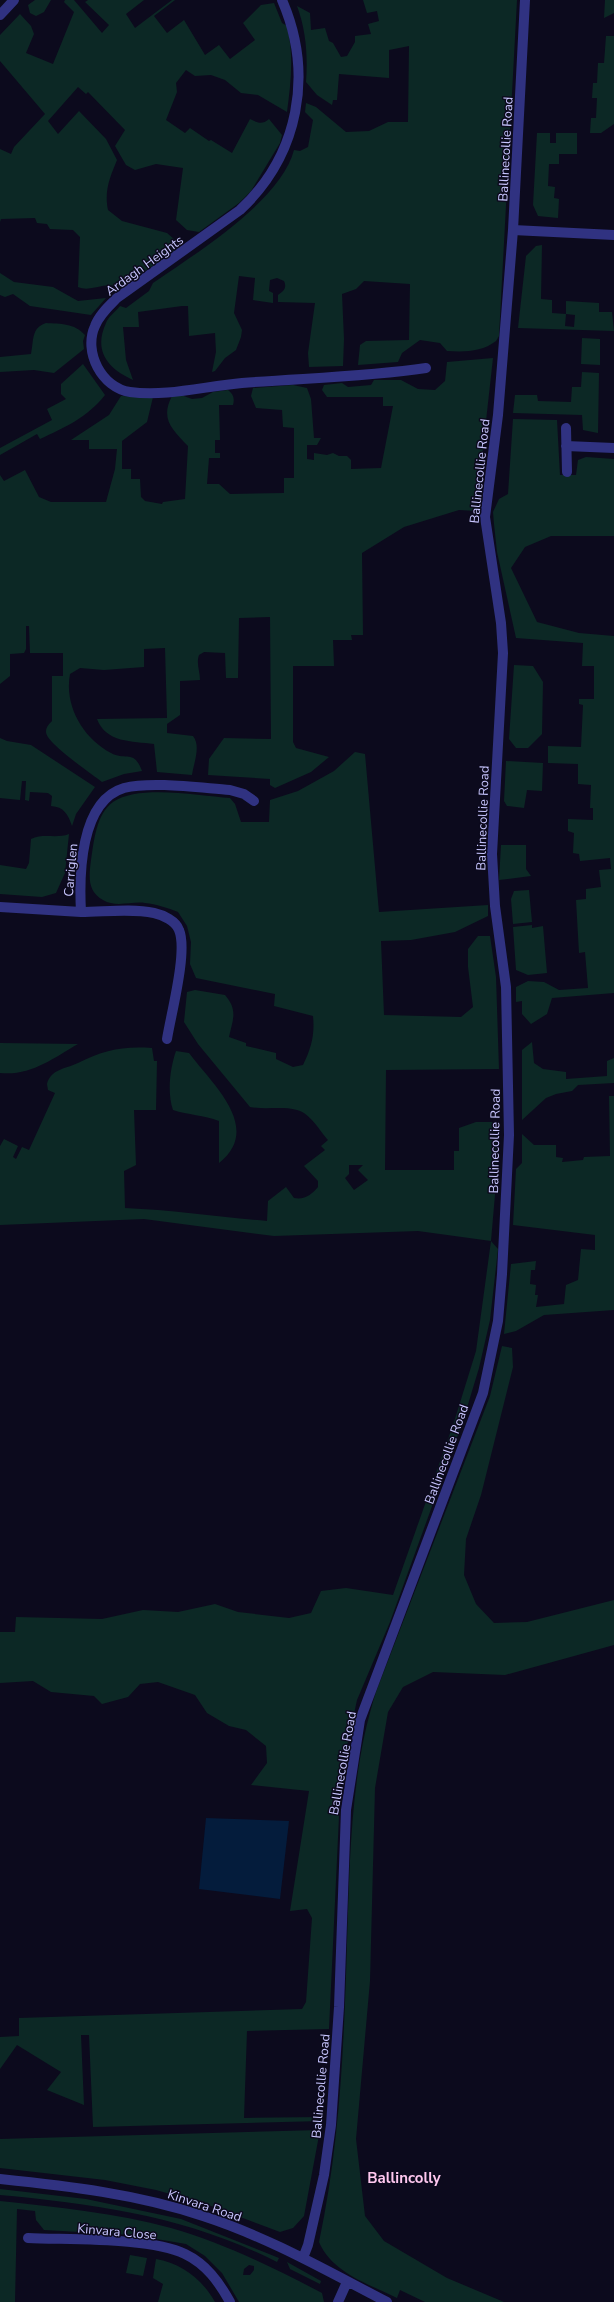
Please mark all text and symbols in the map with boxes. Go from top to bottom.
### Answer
street label: Ballinecollie Road [494,96,518,202]
street label: Ardagh Heights [102,231,187,300]
street label: Ballinecollie Road [466,418,494,524]
street label: Ballinecollie Road [472,765,494,871]
street label: Carriglen [60,843,82,897]
street label: Ballinecollie Road [485,1088,505,1194]
street label: Ballinecollie Road [421,1402,473,1507]
street label: Ballinecollie Road [325,1710,361,1816]
street label: Ballinecollie Road [307,2033,335,2139]
district label: Ballincolly [367,2168,441,2188]
street label: Kinvara Road [165,2185,244,2226]
street label: Kinvara Close [76,2220,157,2244]

